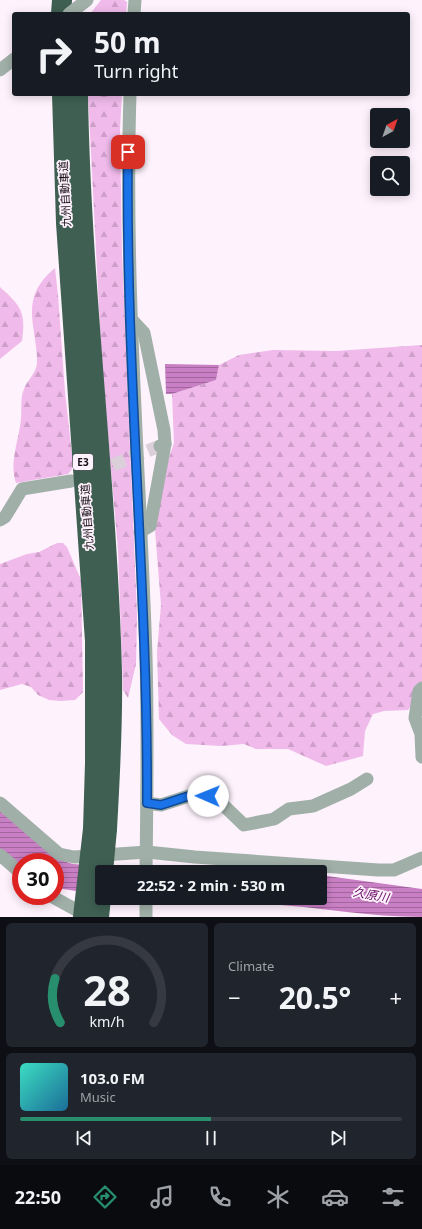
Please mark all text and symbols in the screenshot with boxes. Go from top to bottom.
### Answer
text: 50 m [94,23,161,61]
icon: right [28,28,80,80]
text: Turn right [94,59,178,83]
north arrow [370,108,410,148]
map controls [370,108,410,196]
pin [111,135,145,169]
icon: arrive [117,141,139,163]
button: search [370,156,410,196]
street label: 九州自動車道 [55,161,74,227]
road number: E3 [73,454,93,470]
street label: 九州自動車道 [77,484,96,550]
position arrow [187,775,229,817]
speed limit sign: 30 [12,853,64,905]
text: 22:52 · 2 min · 530 m [137,875,285,895]
water label: 久原川 [352,883,392,906]
text: Climate [228,957,274,975]
text: 28 [83,962,131,1018]
text: 20.5° [279,977,351,1018]
text: − [228,982,241,1012]
text: + [389,982,402,1012]
text: km/h [89,1012,125,1031]
text: 103.0 FM [80,1068,145,1088]
text: Music [80,1088,116,1106]
icon: previous [73,1127,95,1149]
icon: pause [200,1127,222,1149]
icon: next [327,1127,349,1149]
icon: directions [91,1183,119,1211]
icon: music [148,1183,176,1211]
icon: phone [206,1183,234,1211]
icon: climate [264,1183,292,1211]
icon: car [321,1183,349,1211]
icon: filters [379,1183,407,1211]
text: 22:50 [15,1185,61,1209]

